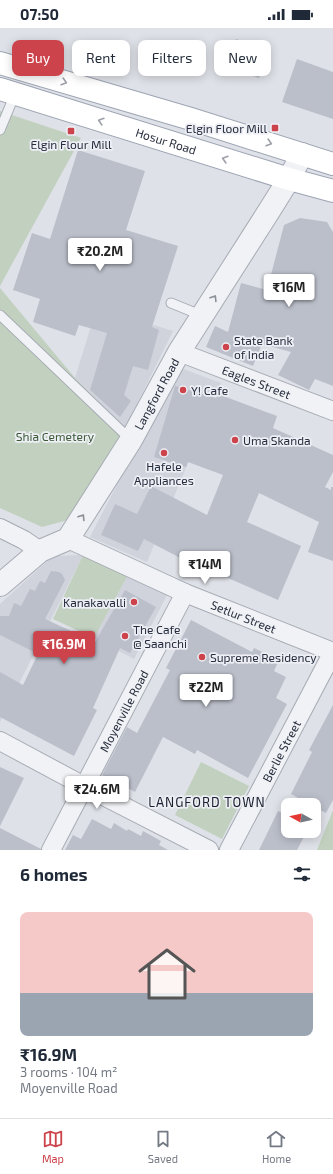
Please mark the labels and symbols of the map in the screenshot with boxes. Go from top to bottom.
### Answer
one-way arrow [60,77,67,86]
one-way arrow [98,117,105,126]
place label: Elgin Floor Mill [186,121,267,135]
marker: Elgin Floor Mill [270,123,280,133]
street label: Hosur Road [134,125,198,157]
marker: Elgin Flour Mill [66,126,76,136]
place label: Elgin Flour Mill [30,137,112,151]
one-way arrow [266,138,273,147]
one-way arrow [222,155,229,164]
pin: ₹20.2M [67,238,133,272]
pin: ₹16M [265,274,313,308]
one-way arrow [209,295,217,302]
place label: State Bank of India [234,333,293,361]
marker: State Bank of India [221,342,231,352]
street label: Langford Road [131,355,181,432]
street label: Eagles Street [220,362,293,401]
place label: Y! Cafe [191,383,228,397]
marker: Y! Cafe [178,385,188,395]
park label: Shia Cemetery [16,429,95,443]
place label: Uma Skanda [243,433,311,447]
marker: Uma Skanda [230,435,240,445]
marker: Hafele Appliances [159,448,169,458]
place label: Hafele Appliances [134,459,194,487]
one-way arrow [78,514,85,521]
pin: ₹14M [181,551,229,585]
place label: Kanakavalli [63,595,126,609]
marker: Kanakavalli [129,597,139,607]
street label: Setlur Street [209,597,279,636]
place label: The Cafe @ Saanchi [133,622,187,650]
pin: ₹16.9M [31,631,97,665]
marker: The Cafe @ Saanchi [120,631,130,641]
place label: Supreme Residency [210,650,317,664]
marker: Supreme Residency [197,652,207,662]
street label: Moyenville Road [96,668,151,754]
pin: ₹22M [182,674,230,708]
street label: Berlie Street [259,717,303,784]
pin: ₹24.6M [64,776,130,810]
district label: LANGFORD TOWN [148,794,266,810]
north arrow [281,798,321,838]

